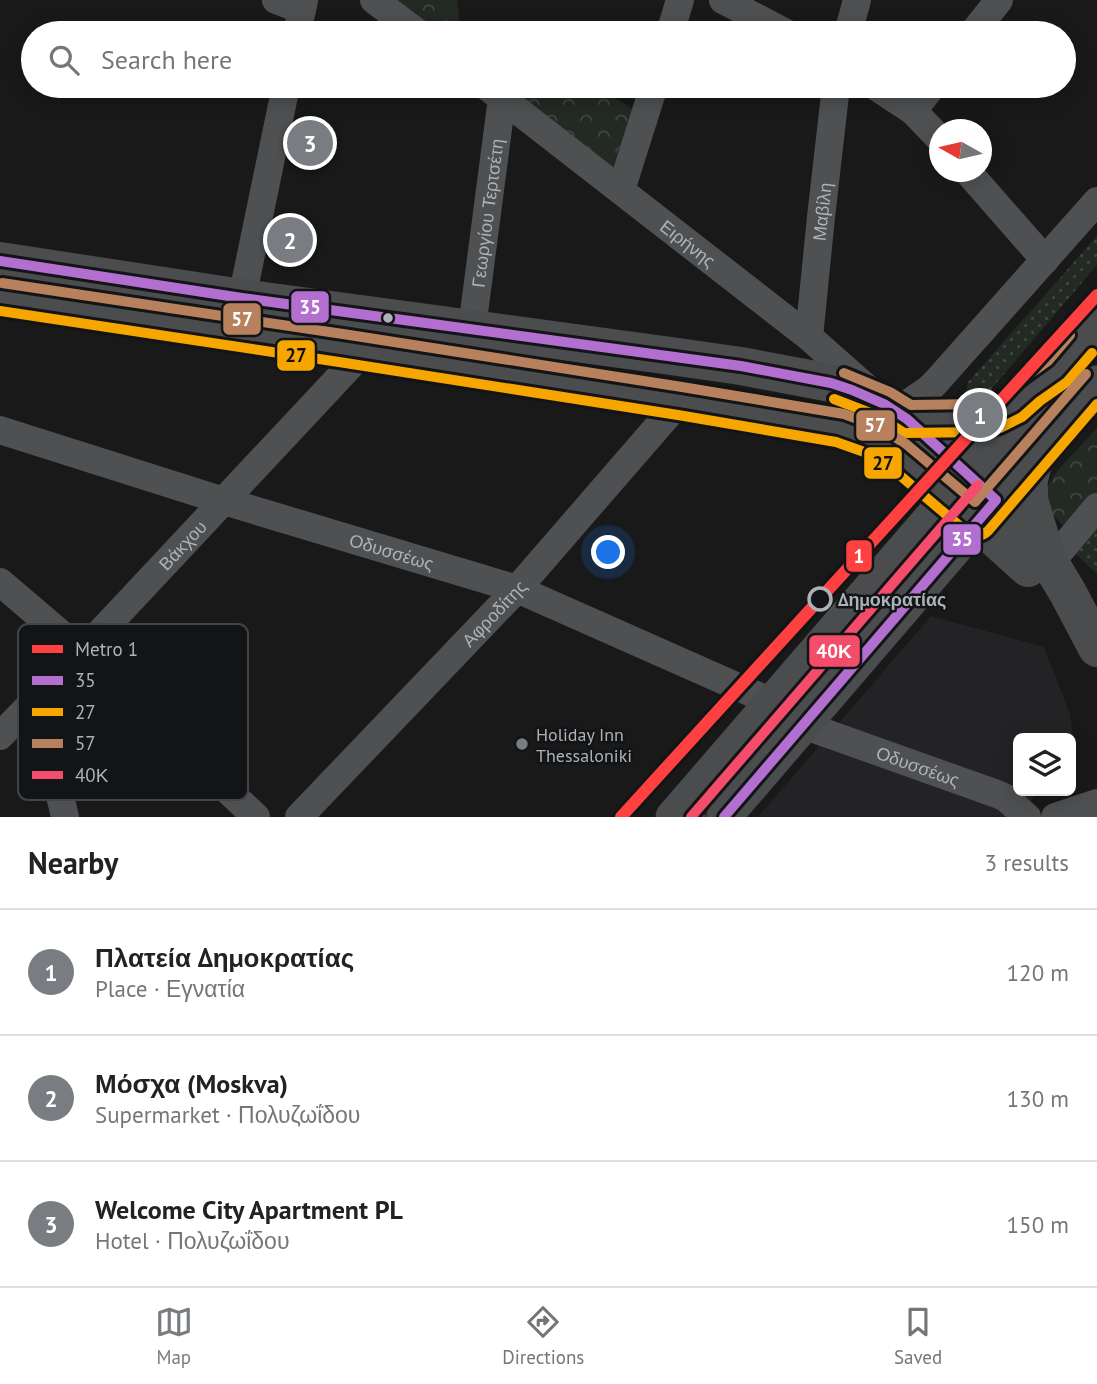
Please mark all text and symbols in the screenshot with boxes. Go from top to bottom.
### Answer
search box [21,21,1076,98]
icon: search [45,41,83,79]
text: Search here [101,43,232,76]
pin: 3 [287,117,333,169]
north arrow [929,119,992,182]
street label: Γεωργίου Τερτσέτη [466,137,508,289]
street label: Μαβίλη [807,181,836,242]
pin: 2 [267,214,313,266]
street label: Ειρήνης [656,214,721,272]
line badge: 35 [290,290,330,324]
text: 35 [299,295,321,319]
line badge: 57 [222,302,262,336]
text: 57 [231,307,253,331]
unlabelled marker [381,311,395,325]
line badge: 27 [276,339,316,372]
text: 27 [285,343,307,367]
pin: 1 [957,389,1003,441]
line badge: 57 [855,409,896,442]
text: 57 [864,413,886,437]
line badge: 27 [863,446,903,480]
text: 27 [872,451,894,475]
street label: Βάκχου [153,515,211,575]
line badge: 35 [942,523,982,556]
text: 35 [951,527,973,551]
street label: Οδυσσέως [347,528,437,575]
your location [591,535,625,569]
line badge: 1 [845,539,873,573]
text: 1 [854,544,864,568]
street label: Αφροδίτης [457,575,531,651]
marker: Δημοκρατίας [808,587,832,611]
place label: Δημοκρατίας [838,588,946,611]
legend [18,624,248,800]
line badge: 40Κ [808,634,861,668]
text: Metro 1 [75,637,138,661]
text: 40Κ [816,639,852,663]
text: 35 [75,668,96,692]
text: 27 [75,700,96,724]
place label: Holiday Inn Thessaloniki [536,723,632,767]
text: 57 [75,731,96,755]
map controls [1013,733,1076,796]
button: layers [1013,733,1076,796]
marker: Holiday Inn Thessaloniki [514,736,530,752]
street label: Οδυσσέως [873,740,963,791]
text: 40Κ [75,763,109,787]
text: Nearby [28,843,118,882]
text: 3 results [985,848,1069,877]
text: Πλατεία Δημοκρατίας [95,941,354,974]
text: 1 [44,958,58,987]
text: 120 m [1007,958,1069,987]
text: Place · Εγνατία [95,974,245,1003]
text: Μόσχα (Moskva) [95,1067,288,1100]
text: 2 [44,1084,58,1113]
text: 130 m [1007,1084,1069,1113]
text: Supermarket · Πολυζωΐδου [95,1100,360,1129]
text: Welcome City Apartment PL [95,1193,403,1226]
text: 3 [44,1210,58,1239]
text: 150 m [1007,1210,1069,1239]
text: Hotel · Πολυζωΐδου [95,1226,290,1255]
tab: Map [155,1303,193,1369]
tab: Directions [502,1303,584,1369]
tab: Saved [894,1303,942,1369]

